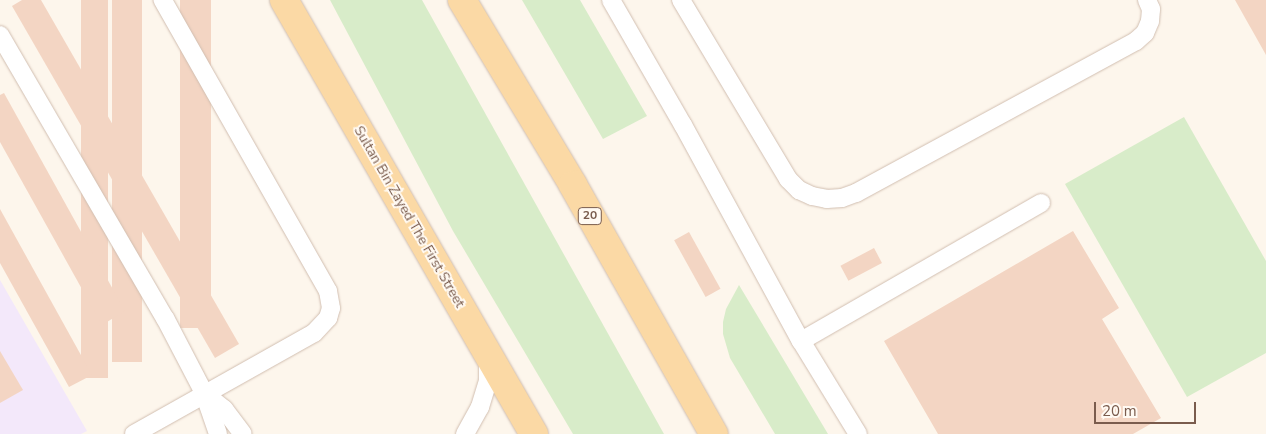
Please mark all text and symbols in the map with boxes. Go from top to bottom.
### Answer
street label: Sultan Bin Zayed The First Street [350,123,468,311]
road number: 20 [578,207,602,226]
scale bar [1096,392,1198,424]
text: 20 m [1102,401,1137,421]

